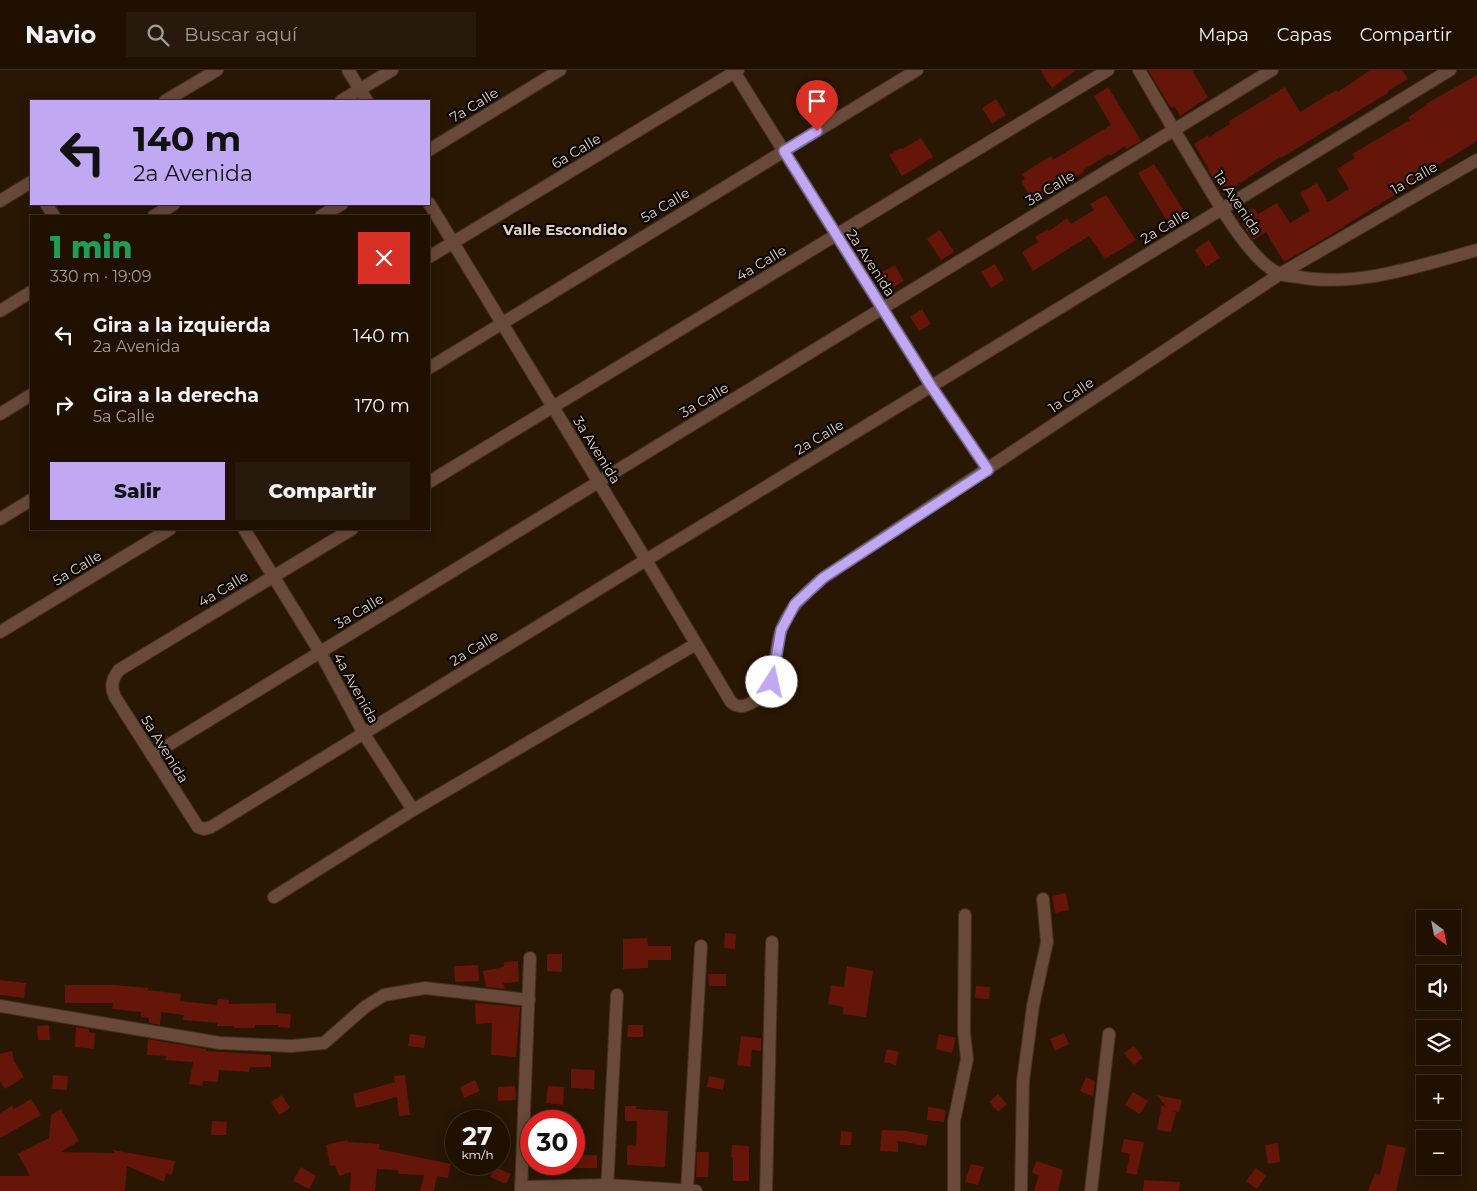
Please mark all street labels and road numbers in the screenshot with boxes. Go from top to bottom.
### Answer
street label: 7a Calle [446,83,502,127]
street label: 6a Calle [548,129,604,173]
street label: 1a Calle [1387,157,1441,199]
street label: 3a Calle [1022,166,1078,210]
street label: 1a Avenida [1210,168,1266,238]
street label: 5a Calle [637,183,693,227]
street label: 2a Calle [1137,204,1193,248]
street label: 2a Avenida [843,226,899,300]
street label: 4a Calle [733,241,789,285]
street label: 1a Calle [1045,373,1097,417]
street label: 3a Calle [676,378,732,422]
street label: 3a Avenida [569,413,625,487]
street label: 2a Calle [791,415,847,459]
street label: 5a Calle [49,546,105,590]
street label: 4a Calle [195,567,251,611]
street label: 3a Calle [331,589,387,633]
street label: 2a Calle [446,626,502,670]
street label: 4a Avenida [329,649,383,727]
street label: 5a Avenida [137,712,193,786]

